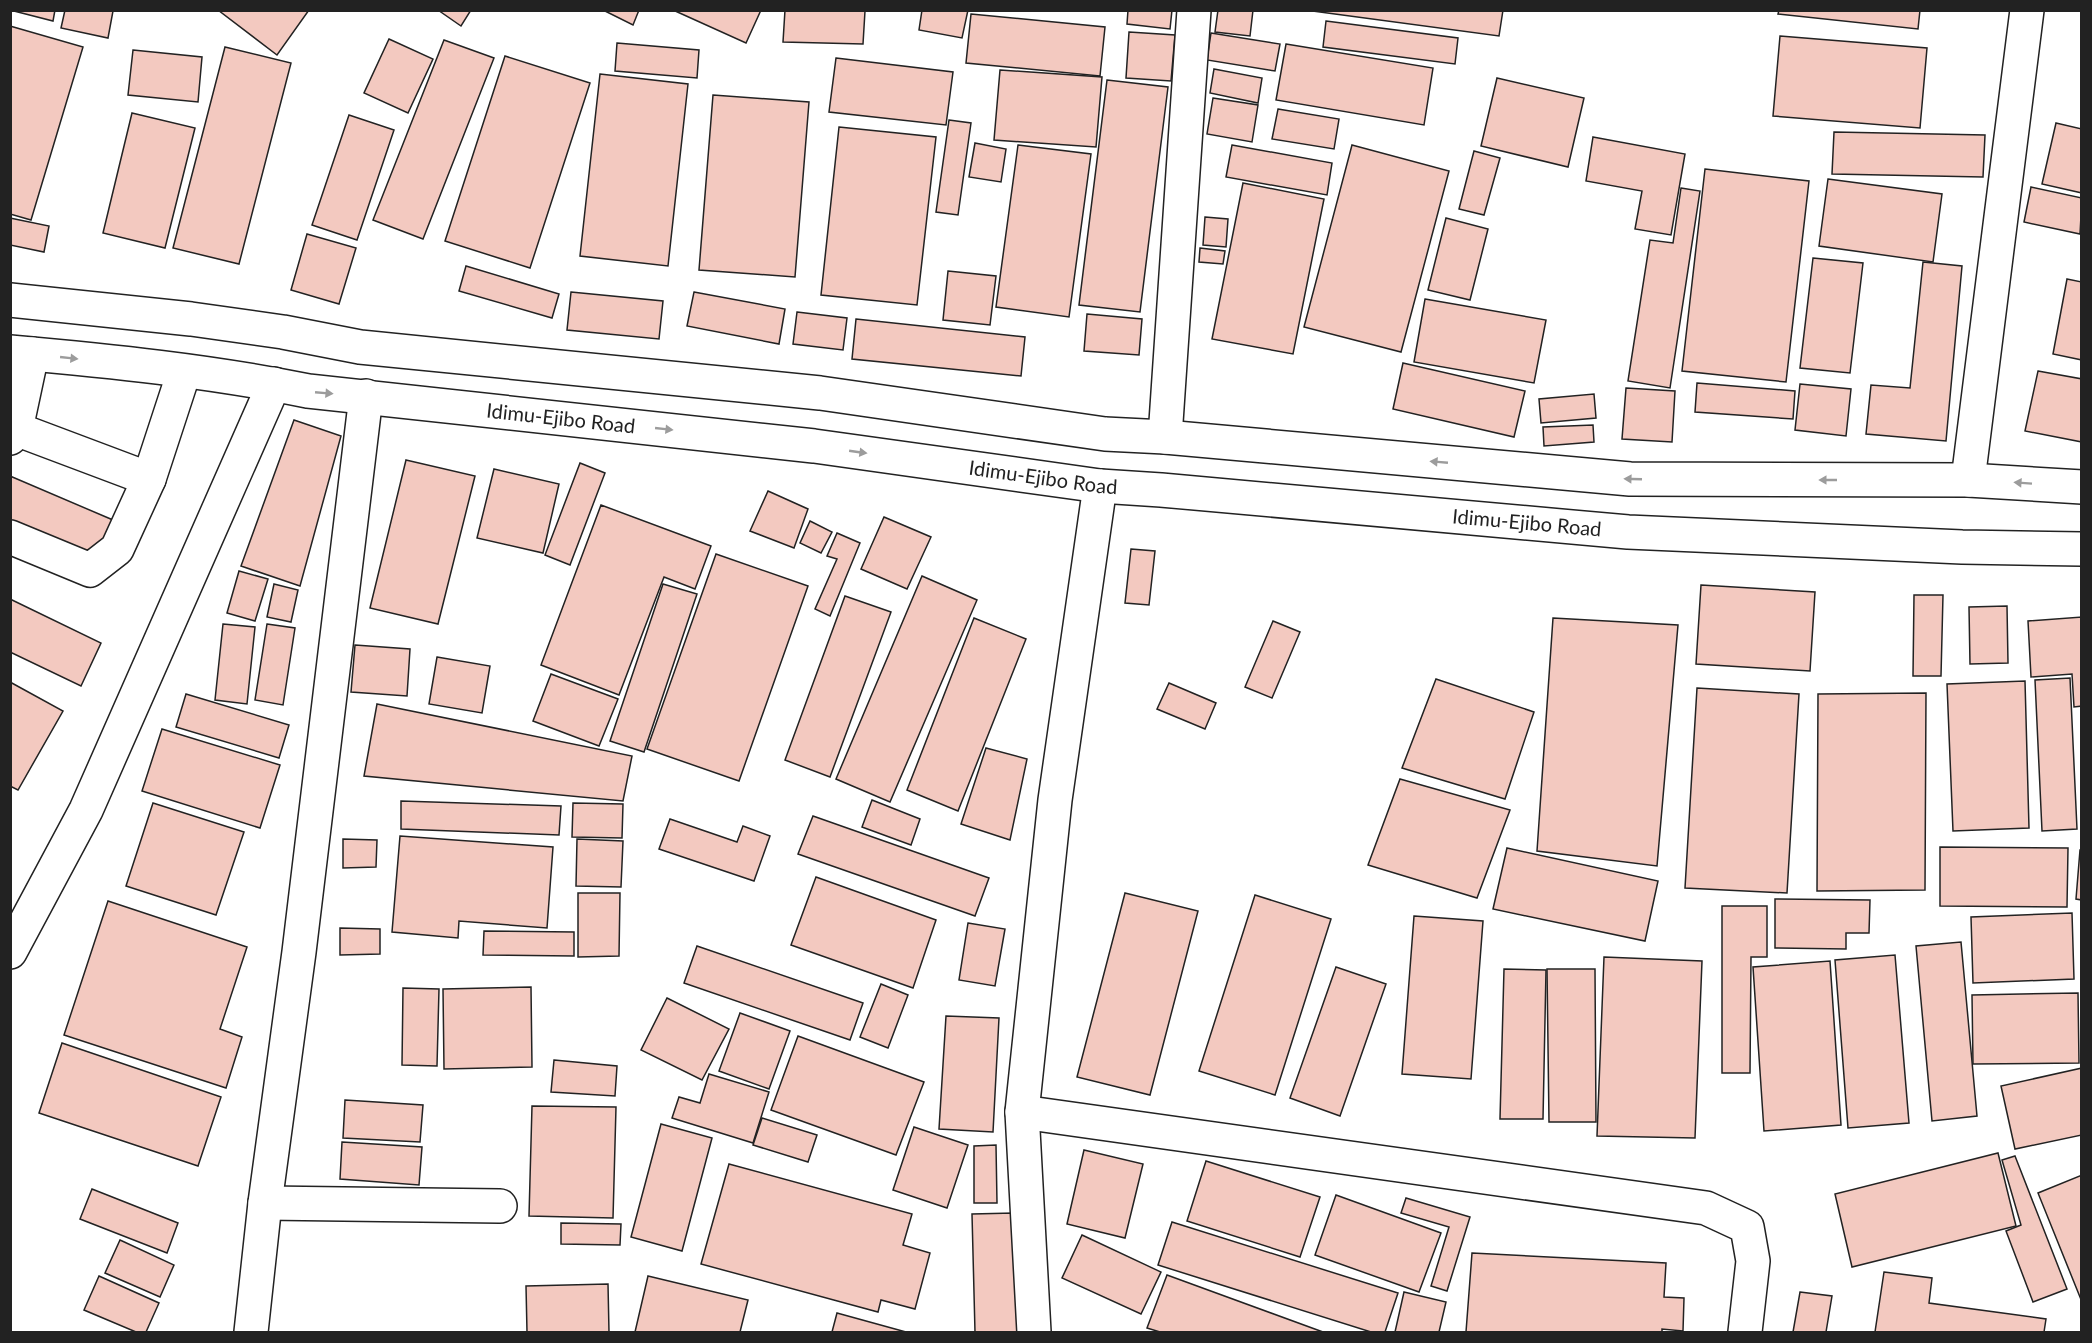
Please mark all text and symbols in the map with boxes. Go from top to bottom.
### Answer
one-way arrow [59,353,78,363]
one-way arrow [315,388,334,398]
street label: Idimu-Ejibo Road [485,397,637,437]
one-way arrow [655,424,674,434]
one-way arrow [849,447,868,456]
street label: Idimu-Ejibo Road [968,455,1118,498]
one-way arrow [1429,457,1448,467]
one-way arrow [1624,474,1643,484]
one-way arrow [1819,475,1838,485]
one-way arrow [2014,479,2033,488]
street label: Idimu-Ejibo Road [1451,503,1603,541]

